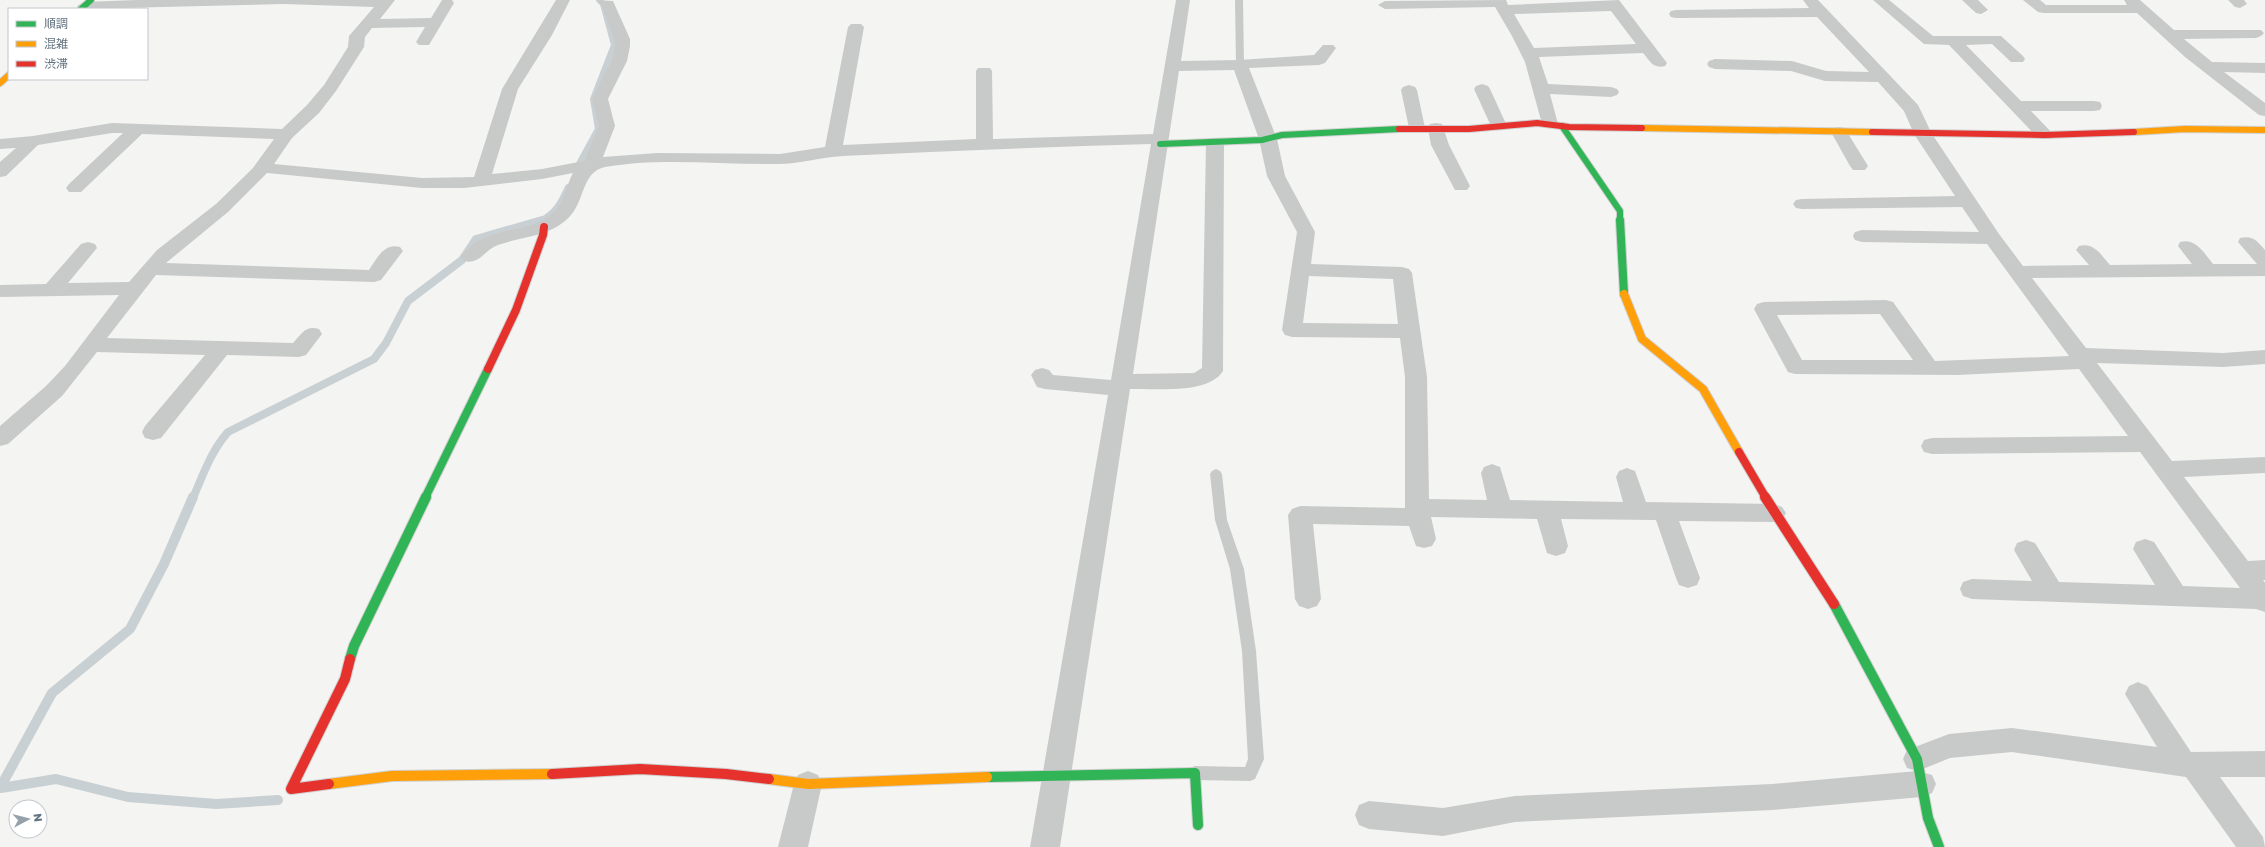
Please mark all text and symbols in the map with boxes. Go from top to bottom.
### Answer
legend [8,8,148,80]
text: 順調 [44,16,68,31]
text: 混雑 [44,36,68,51]
text: 渋滞 [44,56,68,71]
north arrow [8,799,48,839]
text: N [31,813,45,823]

